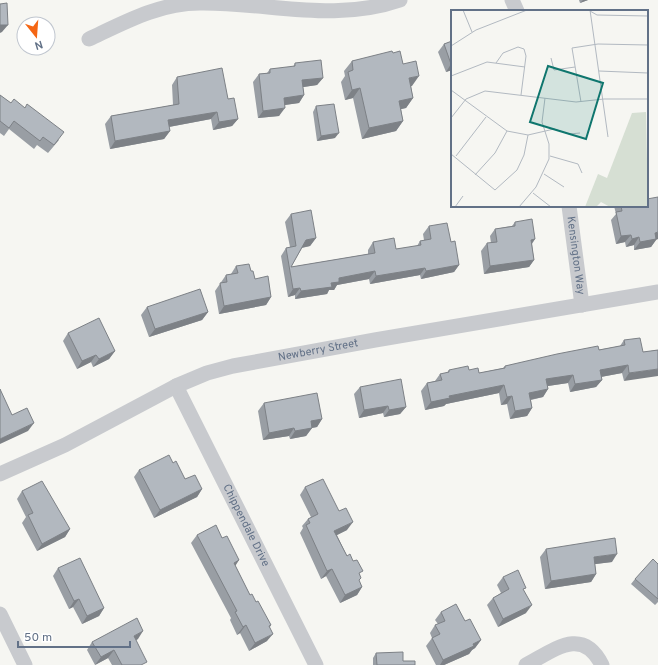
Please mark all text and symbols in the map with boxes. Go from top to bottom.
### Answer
inset map [451,10,648,207]
north arrow [16,16,56,56]
text: N [33,37,44,52]
street label: Kensington Way [563,215,588,296]
street label: Newberry Street [277,336,359,365]
street label: Chippendale Drive [219,482,273,569]
scale bar [18,623,130,649]
text: 50 m [24,630,52,646]

